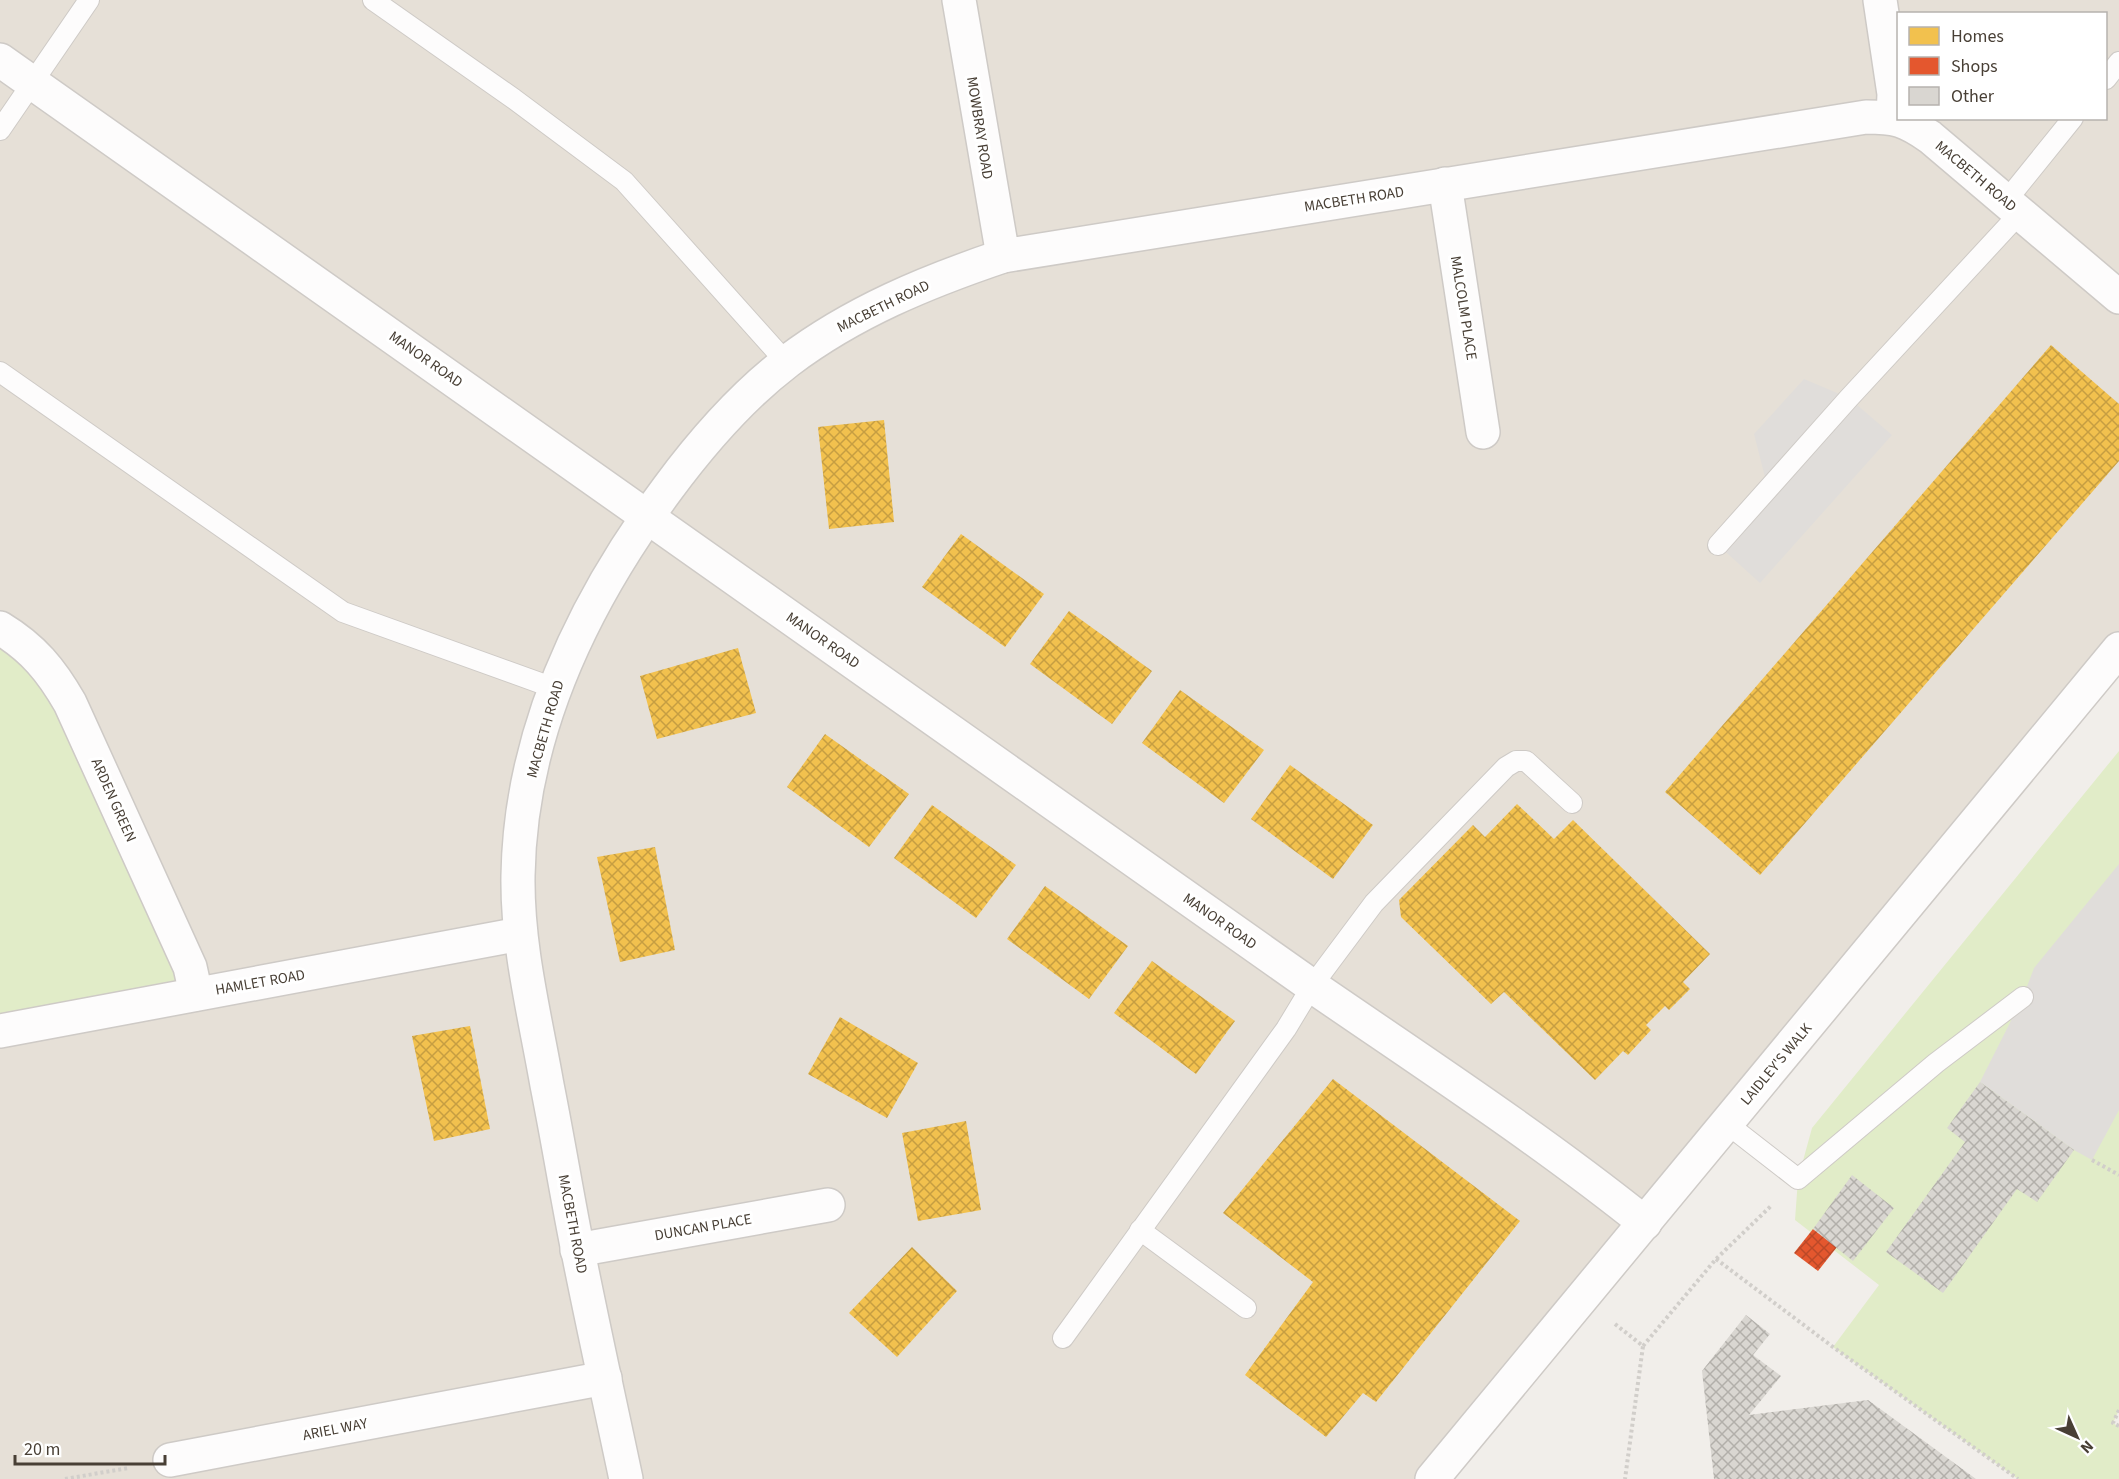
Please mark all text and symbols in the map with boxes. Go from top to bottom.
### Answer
legend [1897,12,2107,120]
text: Homes [1951,24,2004,49]
text: Shops [1951,54,1998,79]
street label: MOWBRAY ROAD [961,75,998,181]
text: Other [1951,84,1995,109]
street label: MACBETH ROAD [1930,136,2021,217]
street label: MACBETH ROAD [1303,181,1405,218]
street label: MALCOLM PLACE [1445,254,1482,362]
street label: MACBETH ROAD [833,275,933,338]
street label: MANOR ROAD [384,326,467,393]
street label: MANOR ROAD [781,607,864,674]
street label: MACBETH ROAD [522,678,569,780]
street label: ARDEN GREEN [86,755,141,846]
street label: MANOR ROAD [1178,888,1261,955]
street label: HAMLET ROAD [214,964,307,1001]
street label: LAIDLEY'S WALK [1736,1018,1817,1110]
street label: MACBETH ROAD [553,1173,592,1276]
street label: DUNCAN PLACE [653,1209,753,1246]
north arrow [2047,1407,2107,1467]
street label: ARIEL WAY [301,1413,370,1446]
scale bar [15,1428,165,1466]
text: N [2075,1435,2098,1458]
text: 20 m [24,1437,60,1462]

